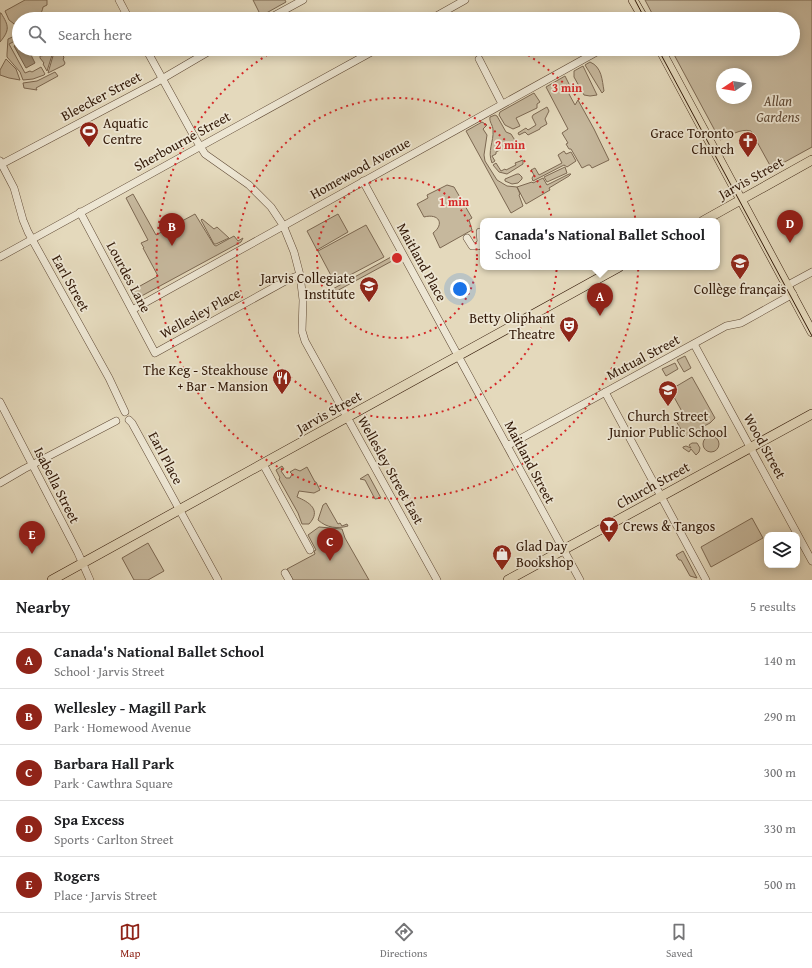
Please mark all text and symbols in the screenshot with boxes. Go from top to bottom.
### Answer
search box [12,12,800,56]
icon: search [26,23,48,45]
text: Search here [58,24,132,45]
street label: Bleecker Street [57,66,145,126]
north arrow [716,68,752,104]
text: 3 min [552,79,582,96]
park label: Allan Gardens [756,91,800,127]
street label: Sherbourne Street [130,106,234,176]
place label: Aquatic Centre [103,113,148,149]
sports icon: Aquatic Centre [78,120,100,148]
place label: Grace Toronto Church [651,123,734,159]
church icon: Grace Toronto Church [737,130,759,158]
street label: Homewood Avenue [306,132,414,204]
text: 2 min [495,136,525,153]
street label: Jarvis Street [713,152,787,205]
text: 1 min [439,193,469,210]
pin: D [777,210,803,243]
pin: B [159,213,185,246]
popup [480,218,720,270]
street label: Maitland Place [392,219,452,305]
text: Canada's National Ballet School [495,224,705,245]
street label: Lourdes Lane [102,238,156,316]
text: School [495,245,531,264]
street label: Earl Street [47,251,95,315]
centre of rings [390,251,404,265]
school or university icon: Collège français [729,252,751,280]
place label: Jarvis Collegiate Institute [258,268,355,304]
school or university icon: Jarvis Collegiate Institute [358,275,380,303]
your location [450,279,470,299]
place label: Collège français [694,279,786,299]
street label: Wellesley Place [156,282,244,343]
pin: A [587,283,613,316]
place label: Betty Oliphant Theatre [469,308,555,344]
theatre icon: Betty Oliphant Theatre [558,315,580,343]
street label: Mutual Street [603,329,683,385]
place label: The Keg - Steakhouse + Bar - Mansion [143,360,268,396]
restaurant icon: The Keg - Steakhouse + Bar - Mansion [271,367,293,395]
school or university icon: Church Street Junior Public School [657,379,679,407]
street label: Jarvis Street [291,386,365,439]
place label: Church Street Junior Public School [607,406,727,442]
street label: Wood Street [739,410,791,482]
street label: Wellesley Street East [353,412,429,528]
street label: Maitland Street [500,417,560,507]
street label: Earl Place [144,428,188,488]
street label: Isabella Street [29,443,85,527]
street label: Church Street [613,457,693,513]
bar icon: Crews & Tangos [598,515,620,543]
place label: Crews & Tangos [623,516,715,536]
pin: E [19,521,45,554]
pin: C [317,528,343,561]
map controls [764,532,800,568]
button: layers [764,532,800,568]
place label: Glad Day Bookshop [516,536,574,572]
shop icon: Glad Day Bookshop [491,543,513,571]
text: Nearby [16,594,70,619]
text: 5 results [750,597,796,616]
text: Canada's National Ballet School [54,641,264,662]
text: A [25,651,33,670]
text: 140 m [764,651,796,670]
text: School · Jarvis Street [54,662,165,681]
text: Wellesley - Magill Park [54,697,206,718]
text: B [25,707,33,726]
text: 290 m [764,707,796,726]
text: Park · Homewood Avenue [54,718,191,737]
text: Barbara Hall Park [54,753,174,774]
text: C [25,763,33,782]
text: 300 m [764,763,796,782]
text: Park · Cawthra Square [54,774,173,793]
text: Spa Excess [54,809,125,830]
text: D [25,819,33,838]
text: 330 m [764,819,796,838]
text: Sports · Carlton Street [54,830,173,849]
text: Rogers [54,865,100,886]
text: E [26,875,32,894]
text: 500 m [764,875,796,894]
text: Place · Jarvis Street [54,886,157,905]
tab: Map [119,921,141,961]
tab: Directions [380,921,427,961]
tab: Saved [666,921,693,961]

